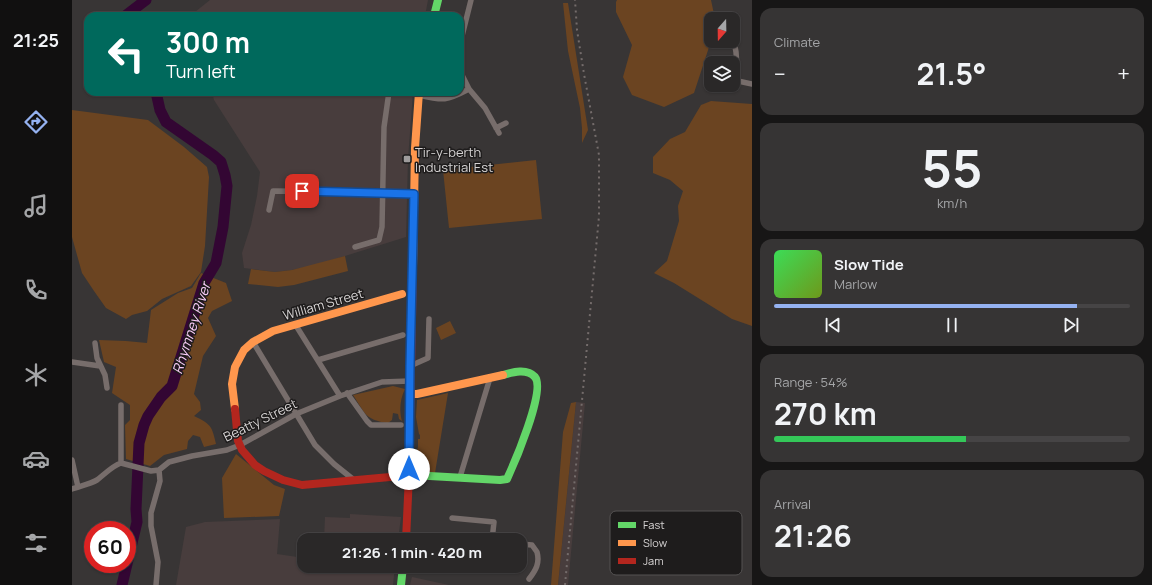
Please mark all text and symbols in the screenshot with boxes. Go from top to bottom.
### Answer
north arrow [704,12,740,48]
map controls [704,12,740,92]
text: 300 m [166,23,250,61]
text: 21:25 [13,28,59,52]
icon: left [100,28,152,80]
text: Climate [774,33,820,51]
text: 21.5° [917,53,987,94]
button: layers [704,56,740,92]
text: Turn left [166,59,236,83]
text: − [774,59,786,89]
text: + [1117,59,1130,89]
icon: directions [22,108,50,136]
text: 55 [922,132,982,203]
place label: Tir-y-berth Industrial Est [415,143,493,176]
marker: Tir-y-berth Industrial Est [402,154,412,164]
pin [285,174,319,208]
icon: arrive [291,180,313,202]
icon: music [22,192,50,220]
text: km/h [937,194,967,212]
text: Slow Tide [834,254,904,275]
text: Marlow [834,275,877,293]
icon: phone [22,276,50,304]
water label: Rhymney River [167,278,215,376]
street label: William Street [281,284,365,324]
icon: previous [822,314,844,336]
icon: pause [941,314,963,336]
icon: next [1060,314,1082,336]
icon: climate [22,361,50,389]
text: Range · 54% [774,373,847,391]
text: 270 km [774,393,877,434]
street label: Beatty Street [220,394,300,446]
icon: car [22,445,50,473]
position arrow [388,448,430,490]
text: Arrival [774,495,811,513]
legend [610,511,742,575]
text: 21:26 [774,515,852,556]
text: Fast [643,517,665,532]
speed limit sign: 60 [84,521,136,573]
icon: filters [22,529,50,557]
text: Slow [643,535,668,550]
text: 21:26 · 1 min · 420 m [342,542,482,563]
text: Jam [643,553,664,568]

